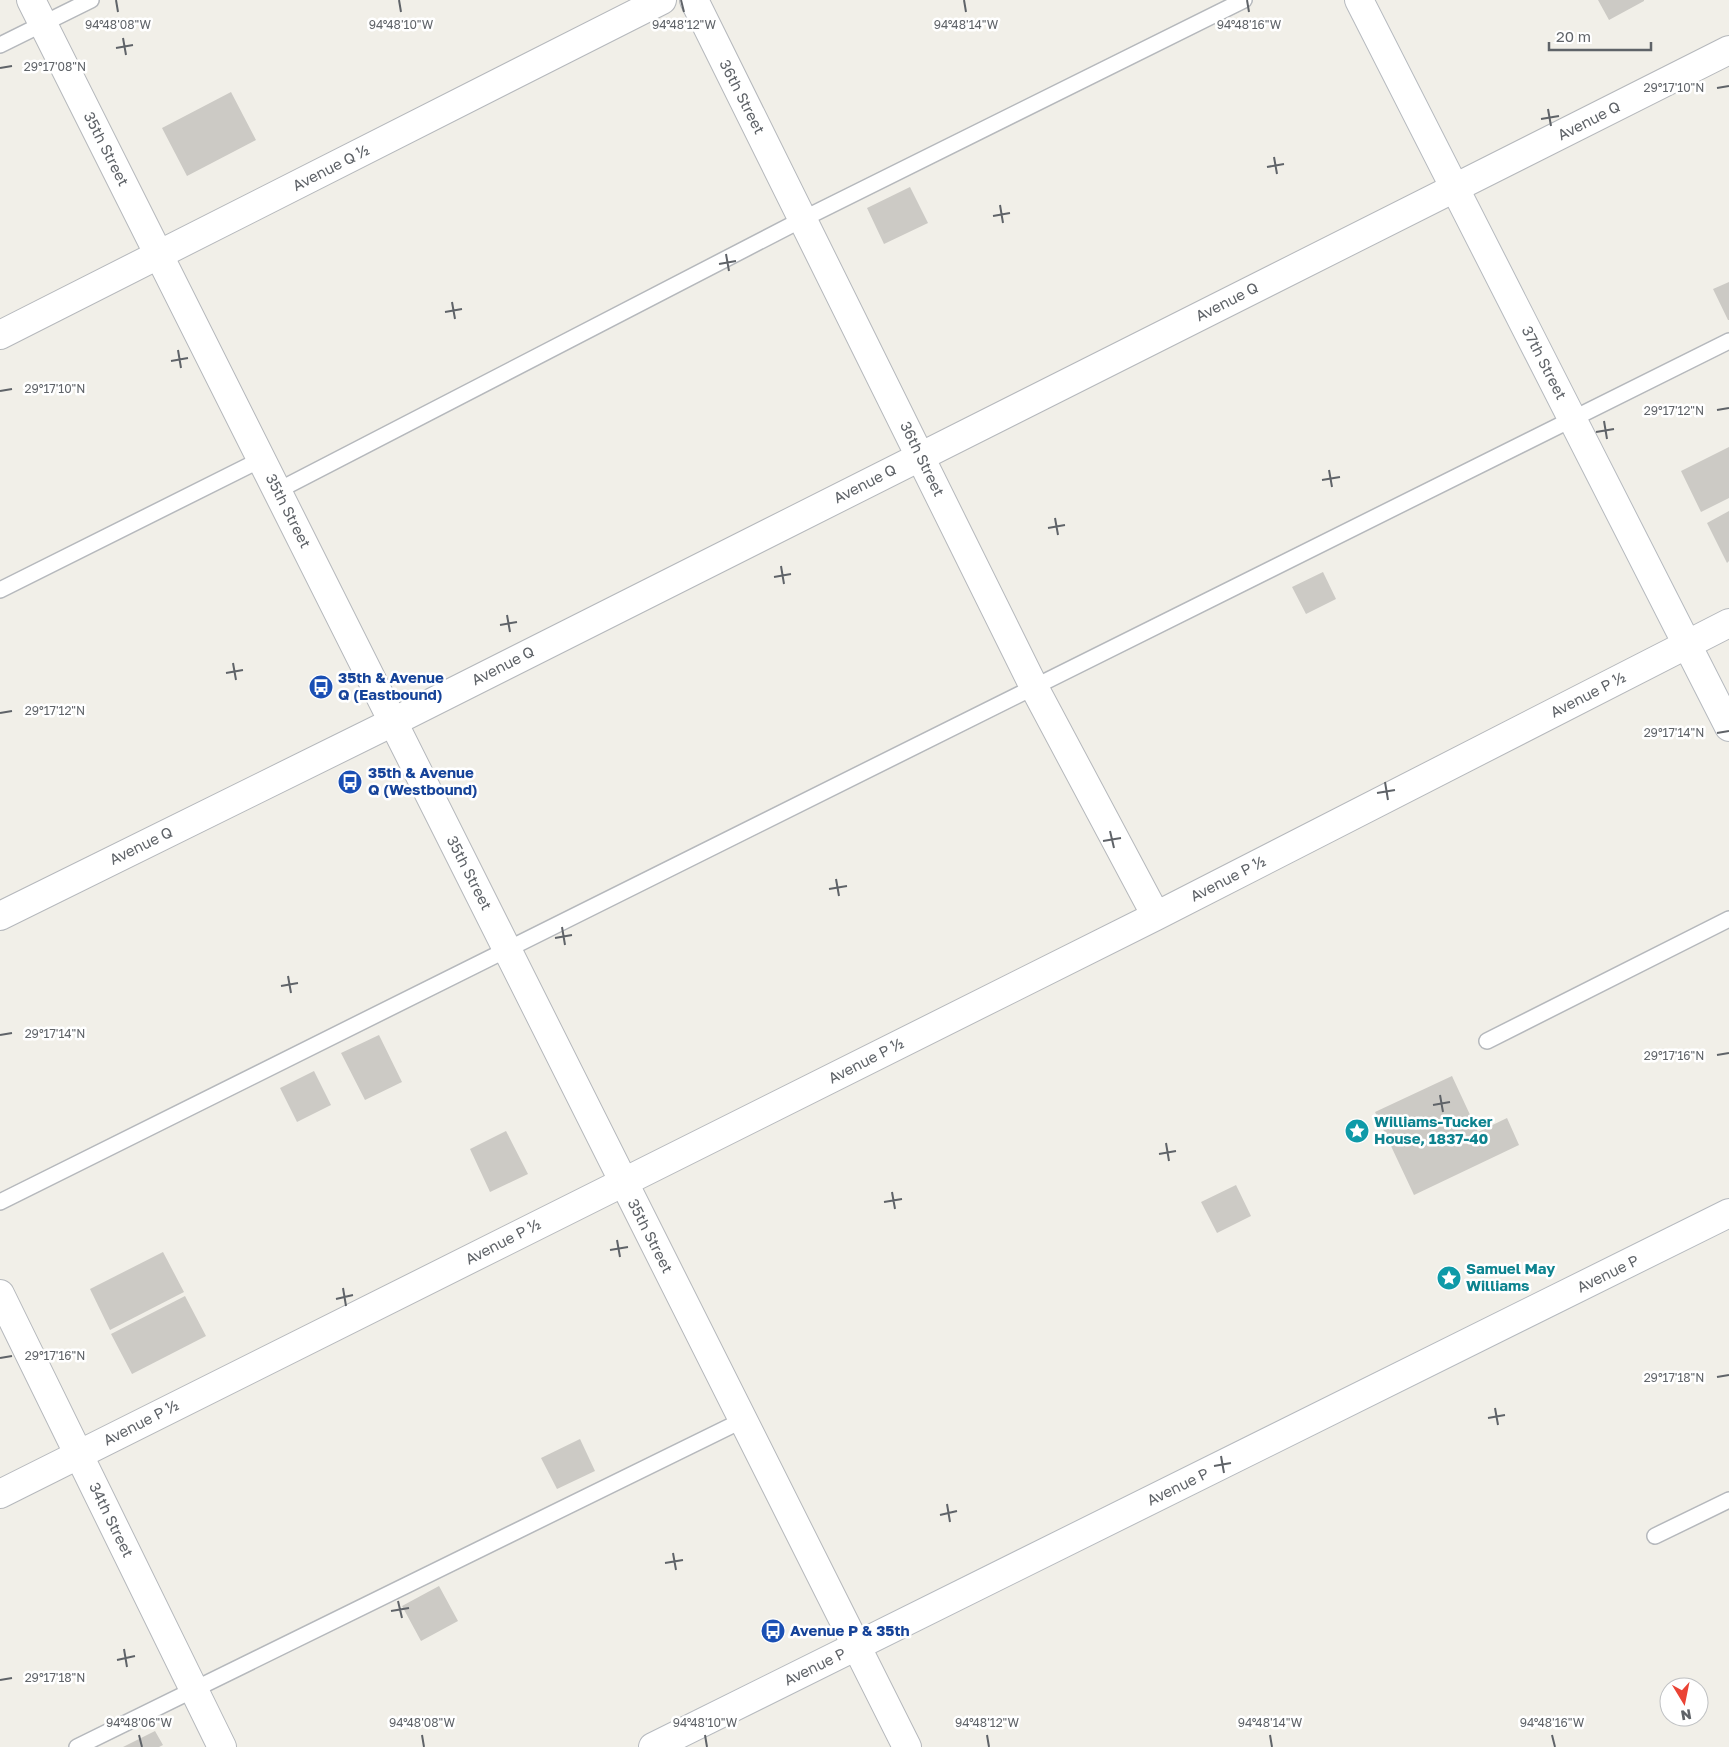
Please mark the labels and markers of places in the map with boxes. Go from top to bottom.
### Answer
place label: 35th & Avenue Q (Eastbound) [338,668,444,703]
bus stop icon: 35th & Avenue Q (Eastbound) [308,674,334,700]
place label: 35th & Avenue Q (Westbound) [368,763,478,798]
bus stop icon: 35th & Avenue Q (Westbound) [337,769,363,795]
place label: Williams-Tucker House, 1837-40 [1374,1112,1493,1147]
place icon: Williams-Tucker House, 1837-40 [1344,1118,1370,1144]
place label: Samuel May Williams [1466,1259,1555,1294]
place icon: Samuel May Williams [1436,1265,1462,1291]
bus stop icon: Avenue P & 35th [760,1618,786,1644]
place label: Avenue P & 35th [790,1621,910,1639]

